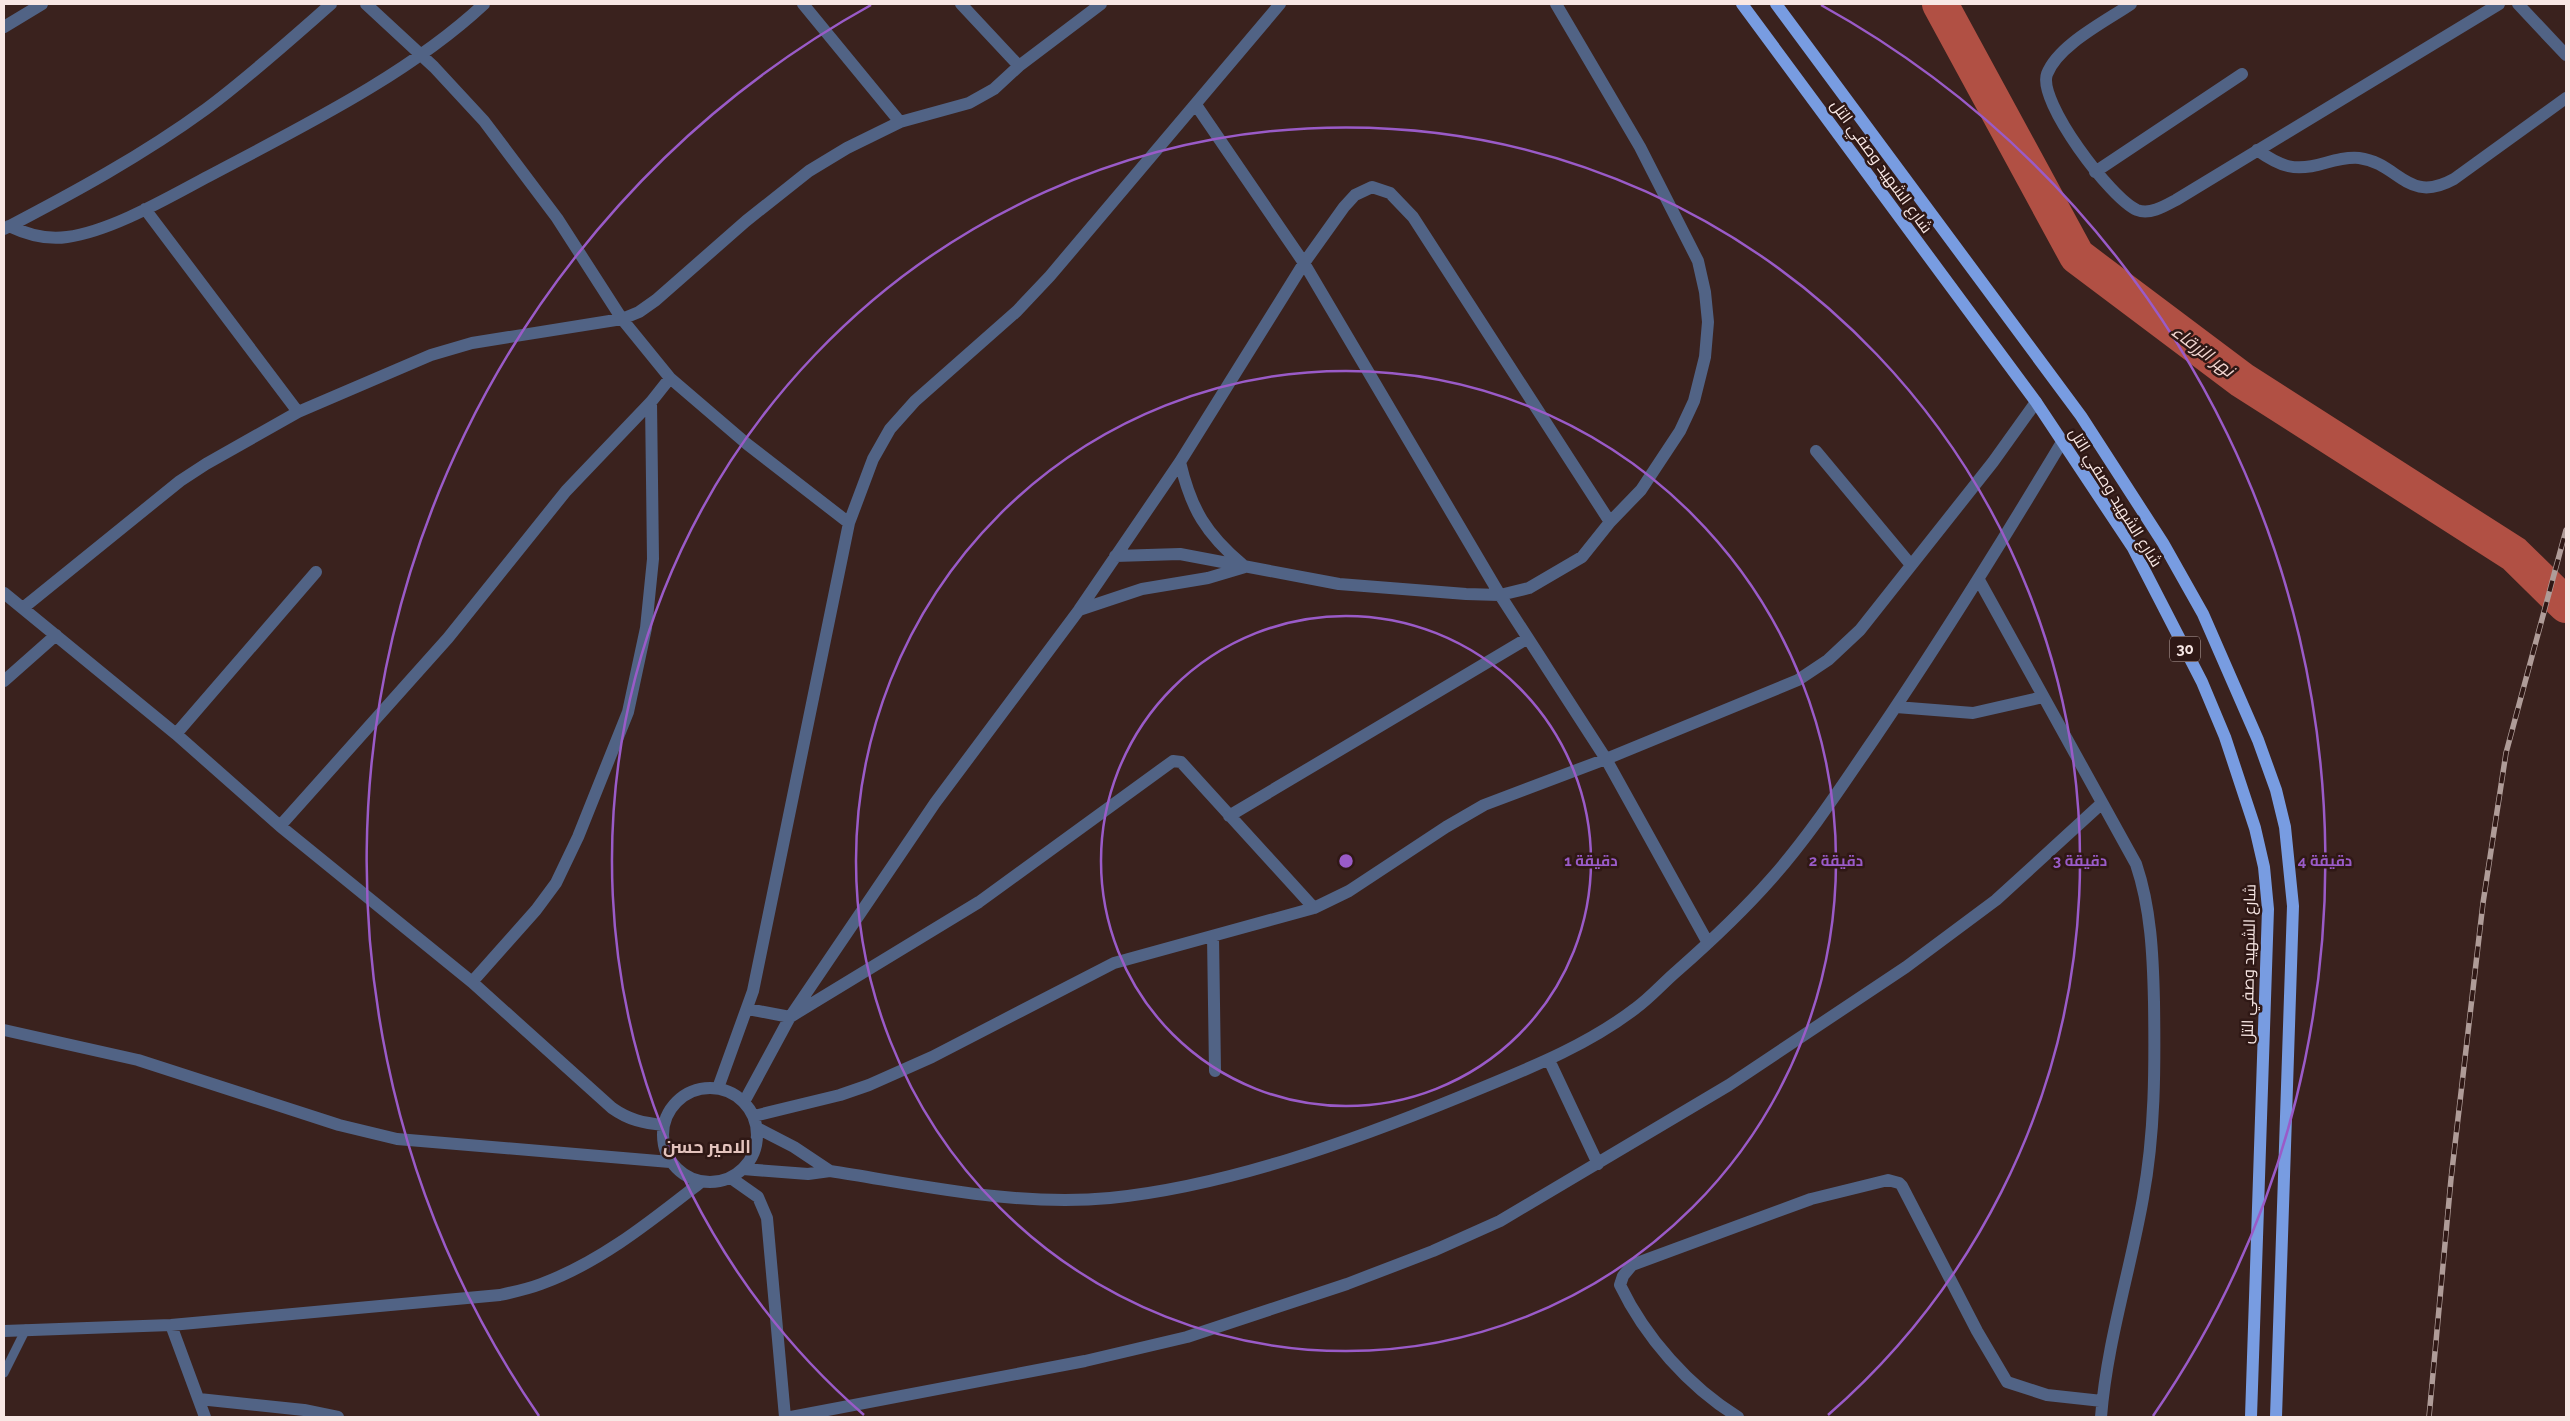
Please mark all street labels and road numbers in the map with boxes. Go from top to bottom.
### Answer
street label: شارع الشهيد وصفي التل [1824,96,1936,239]
street label: شارع الشهيد وصفي التل [2062,424,2166,572]
road number: 30 [2170,636,2200,662]
street label: شارع الشهيد وصفي التل [2238,884,2263,1044]

